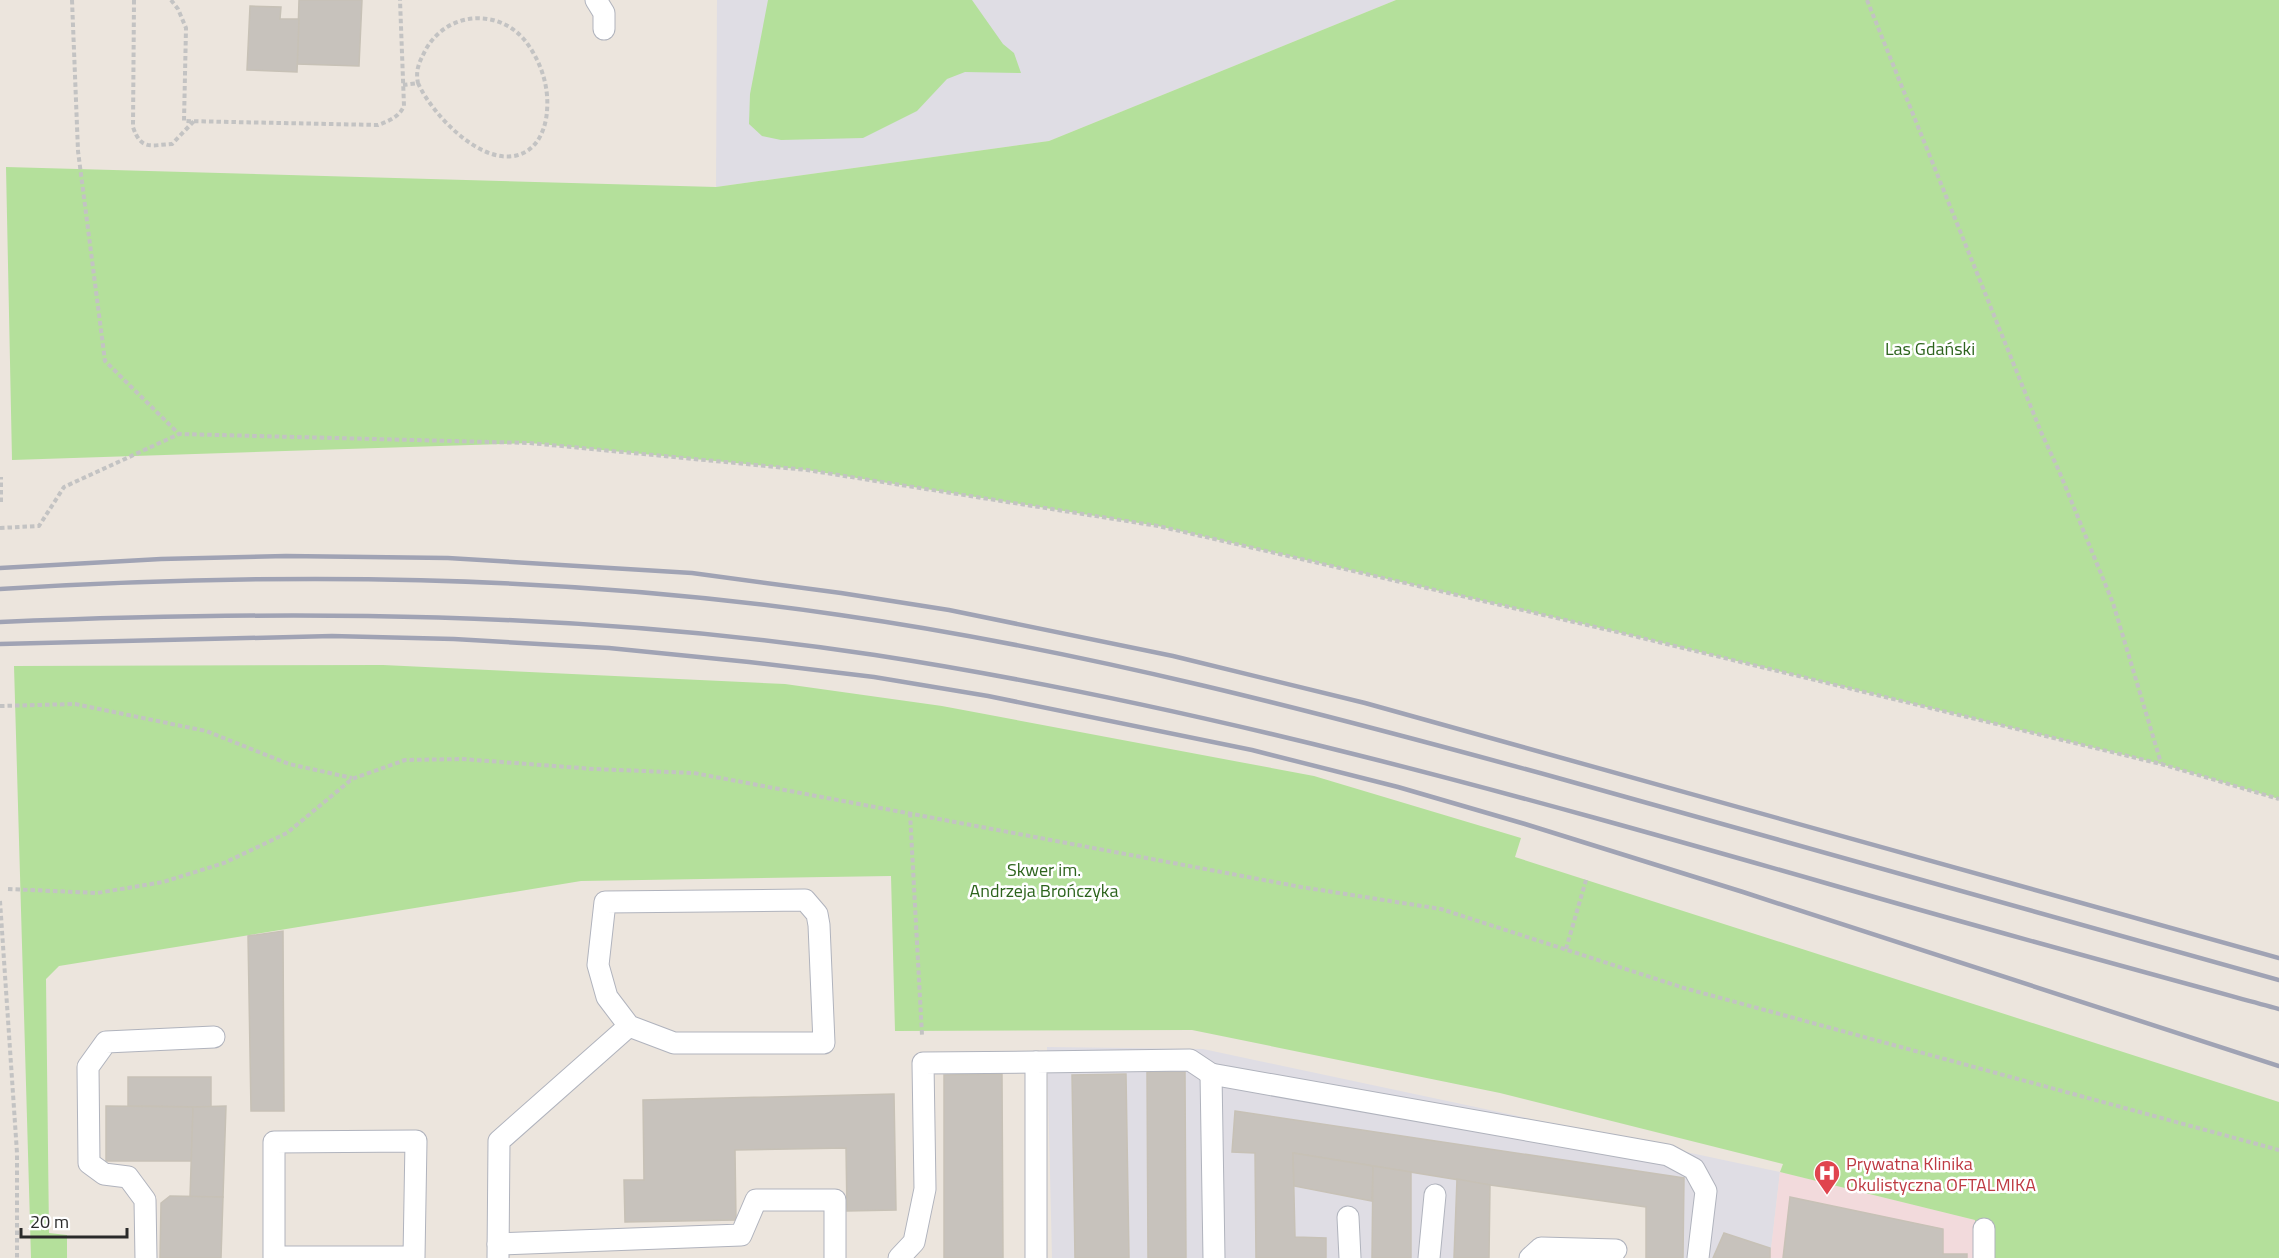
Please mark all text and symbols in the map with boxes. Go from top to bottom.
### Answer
park label: Las Gdański [1885,335,1975,362]
park label: Skwer im. Andrzeja Brończyka [970,856,1118,904]
place label: Prywatna Klinika Okulistyczna OFTALMIKA [1846,1150,2036,1198]
hospital icon: Prywatna Klinika Okulistyczna OFTALMIKA [1812,1158,1842,1196]
scale bar [21,1201,128,1239]
text: 20 m [30,1208,69,1235]

